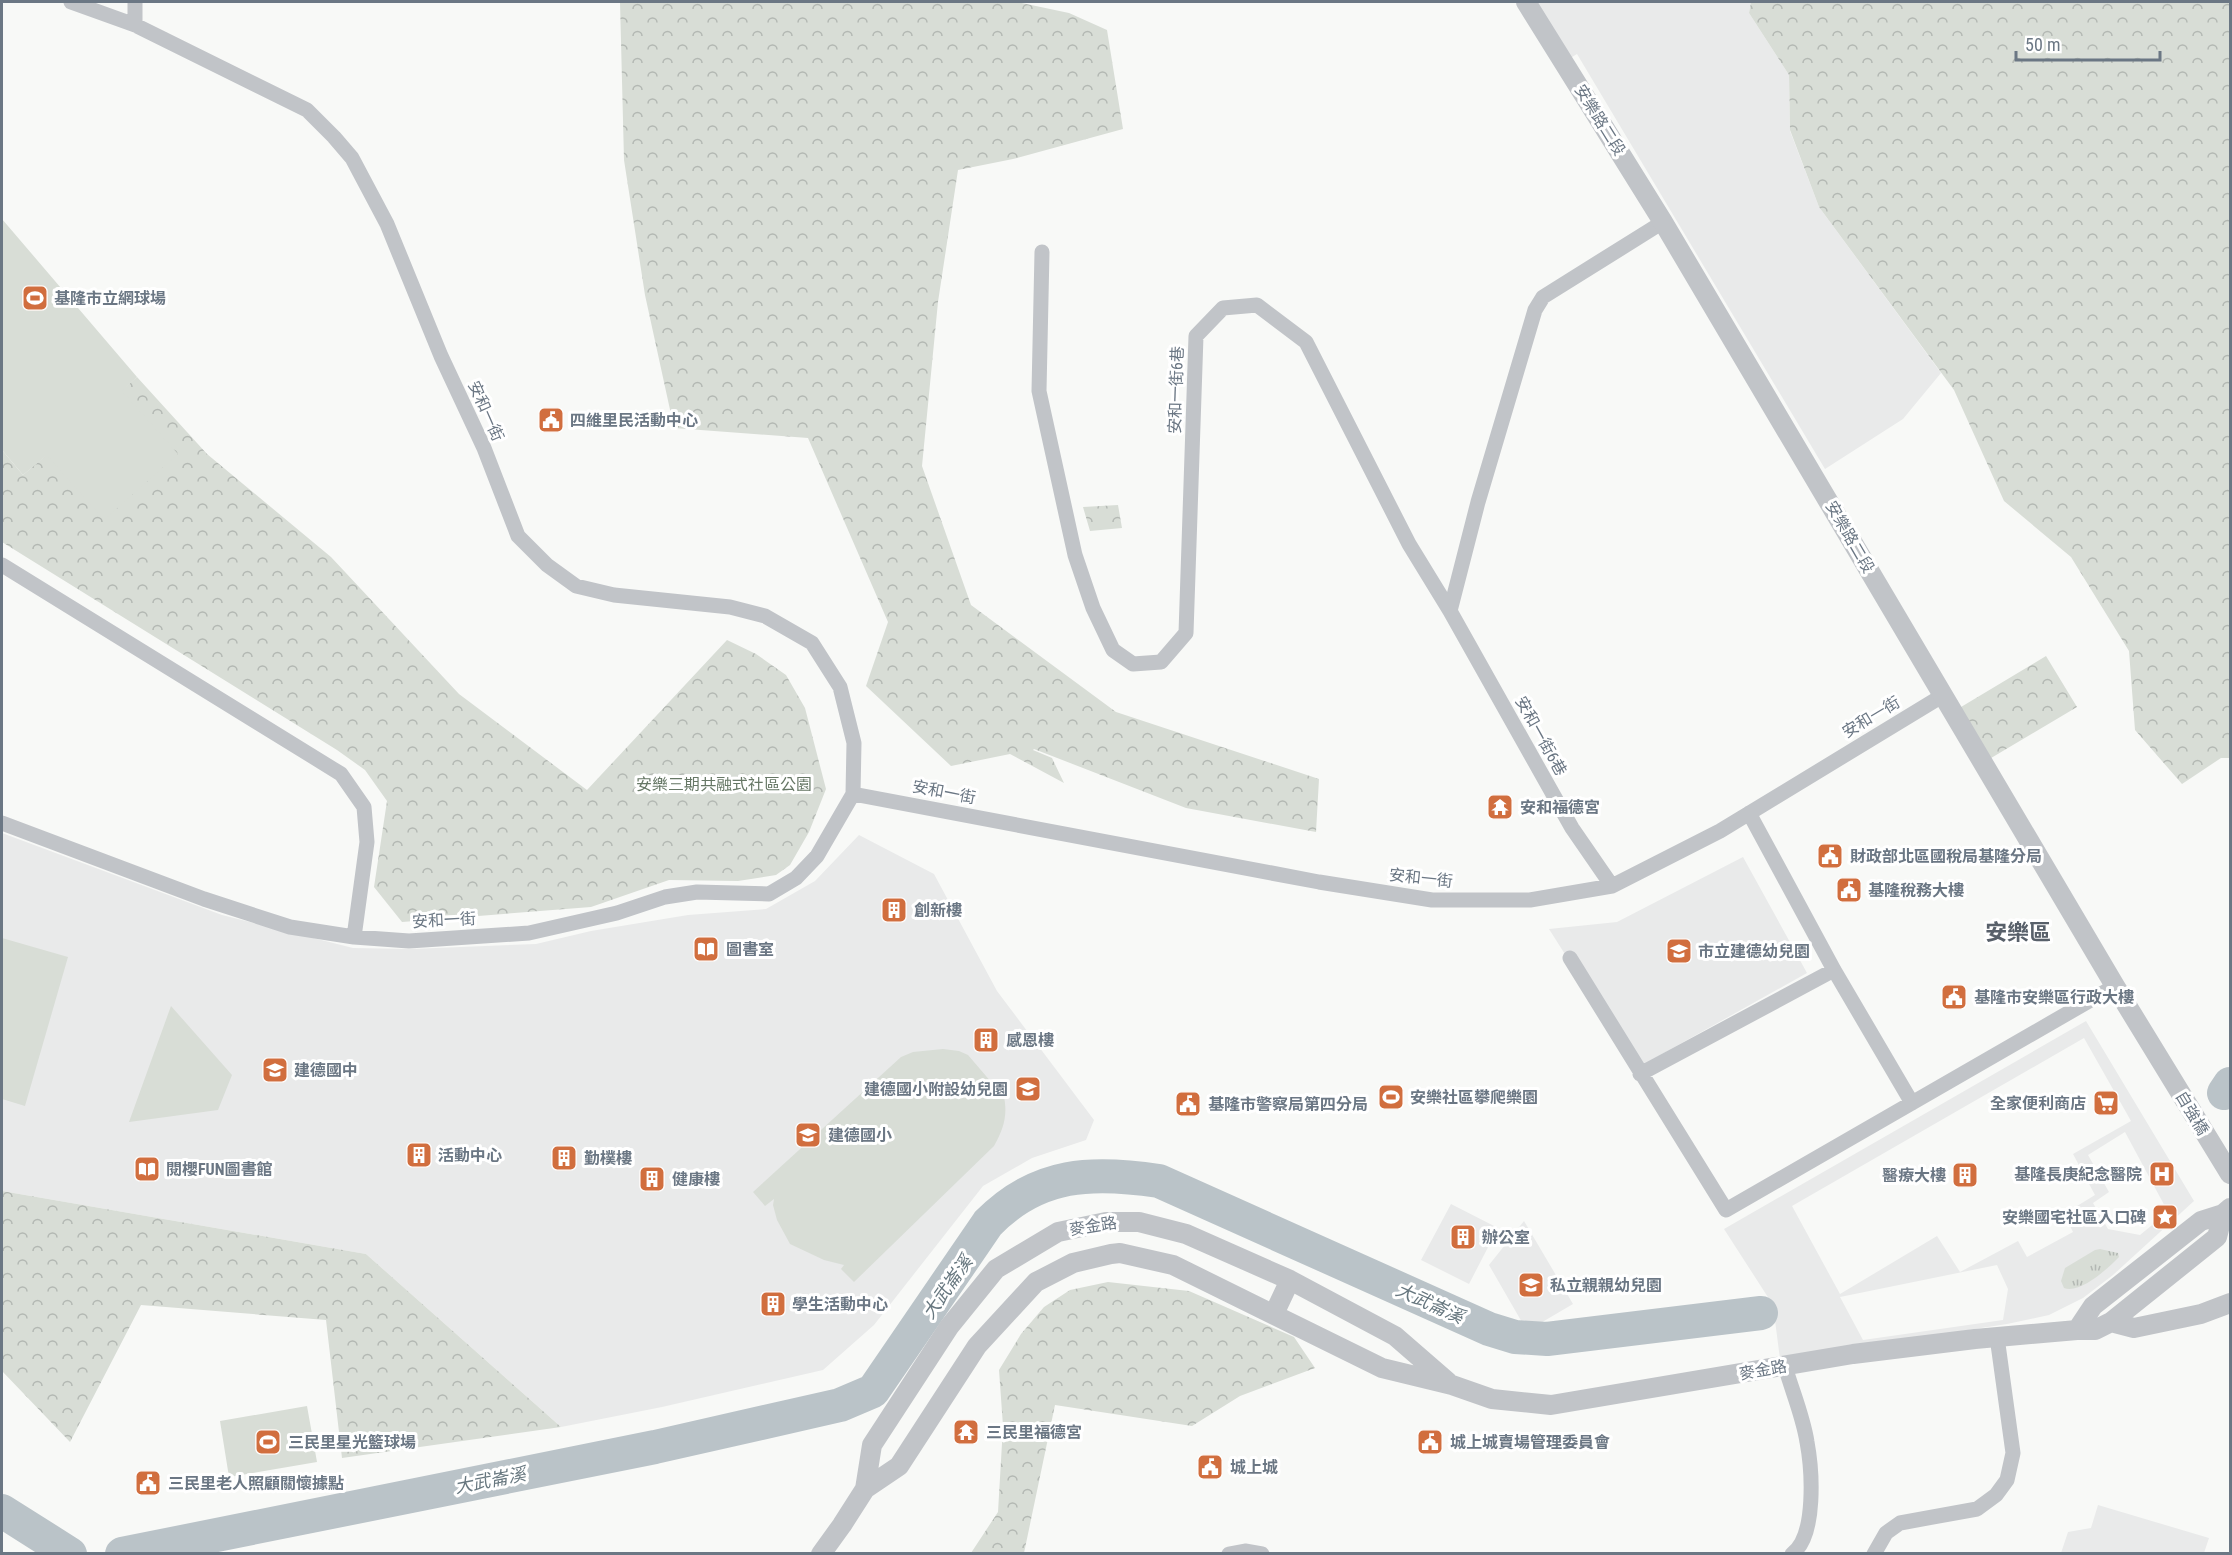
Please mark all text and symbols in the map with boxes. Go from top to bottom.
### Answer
scale bar [2016,24,2160,62]
text: 50 m [2025,34,2060,55]
street label: 安樂路二段 [1571,81,1629,159]
sports icon: 基隆市立網球場 [20,283,50,313]
place label: 基隆市立網球場 [54,289,166,308]
street label: 安和一街6巷 [1165,346,1187,434]
street label: 安和一街 [464,378,508,444]
public building icon: 四維里民活動中心 [536,405,566,435]
place label: 四維里民活動中心 [570,411,698,430]
street label: 安樂路二段 [1822,498,1878,576]
street label: 安和一街 [1839,692,1903,742]
street label: 安和一街6巷 [1511,693,1571,779]
park label: 安樂三期共融式社區公園 [636,775,812,794]
street label: 安和一街 [911,777,977,807]
temple icon: 安和福德宮 [1485,792,1515,822]
place label: 安和福德宮 [1520,798,1600,817]
public building icon: 財政部北區國稅局基隆分局 [1815,841,1845,871]
place label: 財政部北區國稅局基隆分局 [1850,847,2042,866]
street label: 安和一街 [1388,865,1454,891]
public building icon: 基隆稅務大樓 [1834,875,1864,905]
place label: 基隆稅務大樓 [1868,881,1964,900]
building icon: 創新樓 [879,895,909,925]
place label: 創新樓 [914,901,962,920]
street label: 安和一街 [412,909,476,931]
district label: 安樂區 [1985,920,2051,945]
library icon: 圖書室 [691,934,721,964]
school or university icon: 市立建德幼兒園 [1664,936,1694,966]
place label: 圖書室 [726,940,774,959]
place label: 市立建德幼兒園 [1698,942,1810,961]
public building icon: 基隆市安樂區行政大樓 [1939,982,1969,1012]
place label: 基隆市安樂區行政大樓 [1974,988,2134,1007]
building icon: 感恩樓 [971,1025,1001,1055]
place label: 感恩樓 [1006,1031,1054,1050]
school or university icon: 建德國中 [260,1055,290,1085]
place label: 建德國中 [294,1061,358,1080]
school or university icon: 建德國小附設幼兒園 [1013,1074,1043,1104]
place label: 建德國小附設幼兒園 [864,1080,1008,1099]
sports icon: 安樂社區攀爬樂園 [1376,1082,1406,1112]
place label: 安樂社區攀爬樂園 [1410,1088,1538,1107]
supermarket icon: 全家便利商店 [2091,1088,2121,1118]
street label: 自強橋 [2171,1088,2213,1138]
public building icon: 基隆市警察局第四分局 [1173,1089,1203,1119]
place label: 全家便利商店 [1990,1094,2086,1113]
place label: 基隆市警察局第四分局 [1208,1095,1368,1114]
school or university icon: 建德國小 [793,1120,823,1150]
place label: 建德國小 [828,1126,892,1145]
building icon: 活動中心 [404,1140,434,1170]
building icon: 勤樸樓 [549,1143,579,1173]
place label: 活動中心 [438,1146,502,1165]
place label: 勤樸樓 [584,1149,632,1168]
library icon: 閱櫻FUN圖書館 [132,1154,162,1184]
hospital icon: 基隆長庚紀念醫院 [2147,1159,2177,1189]
place label: 閱櫻FUN圖書館 [166,1160,273,1179]
building icon: 醫療大樓 [1950,1160,1980,1190]
building icon: 健康樓 [637,1164,667,1194]
place label: 基隆長庚紀念醫院 [2014,1165,2142,1184]
place label: 醫療大樓 [1882,1166,1946,1185]
place label: 健康樓 [672,1170,720,1189]
place icon: 安樂國宅社區入口碑 [2150,1202,2180,1232]
place label: 安樂國宅社區入口碑 [2002,1208,2146,1227]
street label: 麥金路 [1068,1213,1118,1239]
building icon: 辦公室 [1448,1222,1478,1252]
place label: 辦公室 [1482,1228,1530,1247]
water label: 大武崙溪 [918,1249,978,1323]
school or university icon: 私立親親幼兒園 [1516,1270,1546,1300]
place label: 私立親親幼兒園 [1550,1276,1662,1295]
water label: 大武崙溪 [1393,1279,1470,1328]
building icon: 學生活動中心 [758,1289,788,1319]
place label: 學生活動中心 [792,1295,888,1314]
street label: 麥金路 [1738,1356,1788,1384]
temple icon: 三民里福德宮 [951,1417,981,1447]
place label: 三民里福德宮 [986,1423,1082,1442]
sports icon: 三民里星光籃球場 [253,1427,283,1457]
public building icon: 城上城賣場管理委員會 [1415,1427,1445,1457]
place label: 三民里星光籃球場 [288,1433,416,1452]
place label: 城上城賣場管理委員會 [1450,1433,1610,1452]
public building icon: 城上城 [1195,1452,1225,1482]
place label: 城上城 [1230,1458,1278,1477]
water label: 大武崙溪 [453,1462,530,1497]
public building icon: 三民里老人照顧關懷據點 [133,1468,163,1498]
place label: 三民里老人照顧關懷據點 [168,1474,344,1493]

